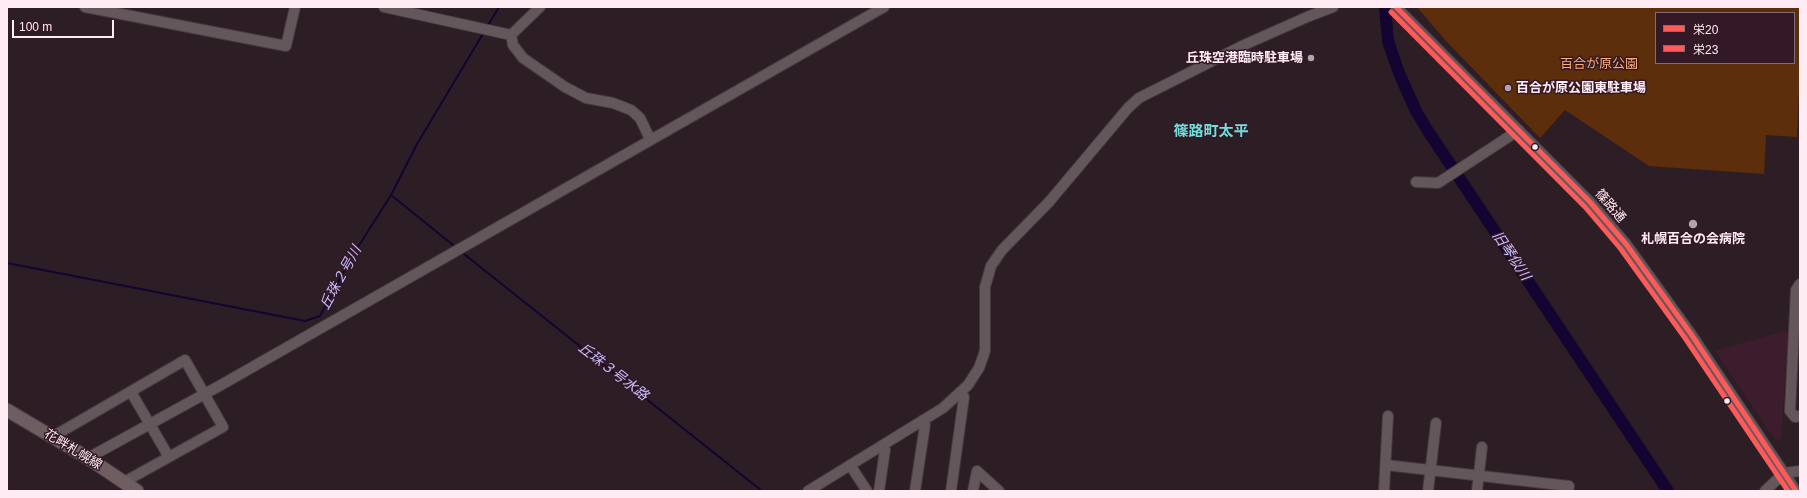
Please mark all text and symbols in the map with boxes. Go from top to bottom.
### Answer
scale bar [14,12,116,38]
legend [1655,12,1795,64]
text: 100 m [19,20,52,34]
text: 栄20 [1693,23,1718,37]
text: 栄23 [1693,43,1718,57]
place label: 丘珠空港臨時駐車場 [1186,50,1303,66]
marker: 丘珠空港臨時駐車場 [1306,53,1316,63]
park label: 百合が原公園 [1560,56,1638,72]
place label: 百合が原公園東駐車場 [1516,80,1646,96]
marker: 百合が原公園東駐車場 [1503,83,1513,93]
district label: 篠路町太平 [1174,123,1248,141]
unlabelled marker [1530,142,1540,152]
street label: 篠路通 [1591,186,1629,226]
marker: 札幌百合の会病院 [1687,218,1699,230]
water label: 旧琴似川 [1488,228,1534,284]
place label: 札幌百合の会病院 [1641,231,1745,247]
water label: 丘珠２号川 [317,243,365,313]
water label: 丘珠３号水路 [575,340,651,404]
unlabelled marker [1722,396,1732,406]
street label: 花畔札幌線 [41,427,105,473]

